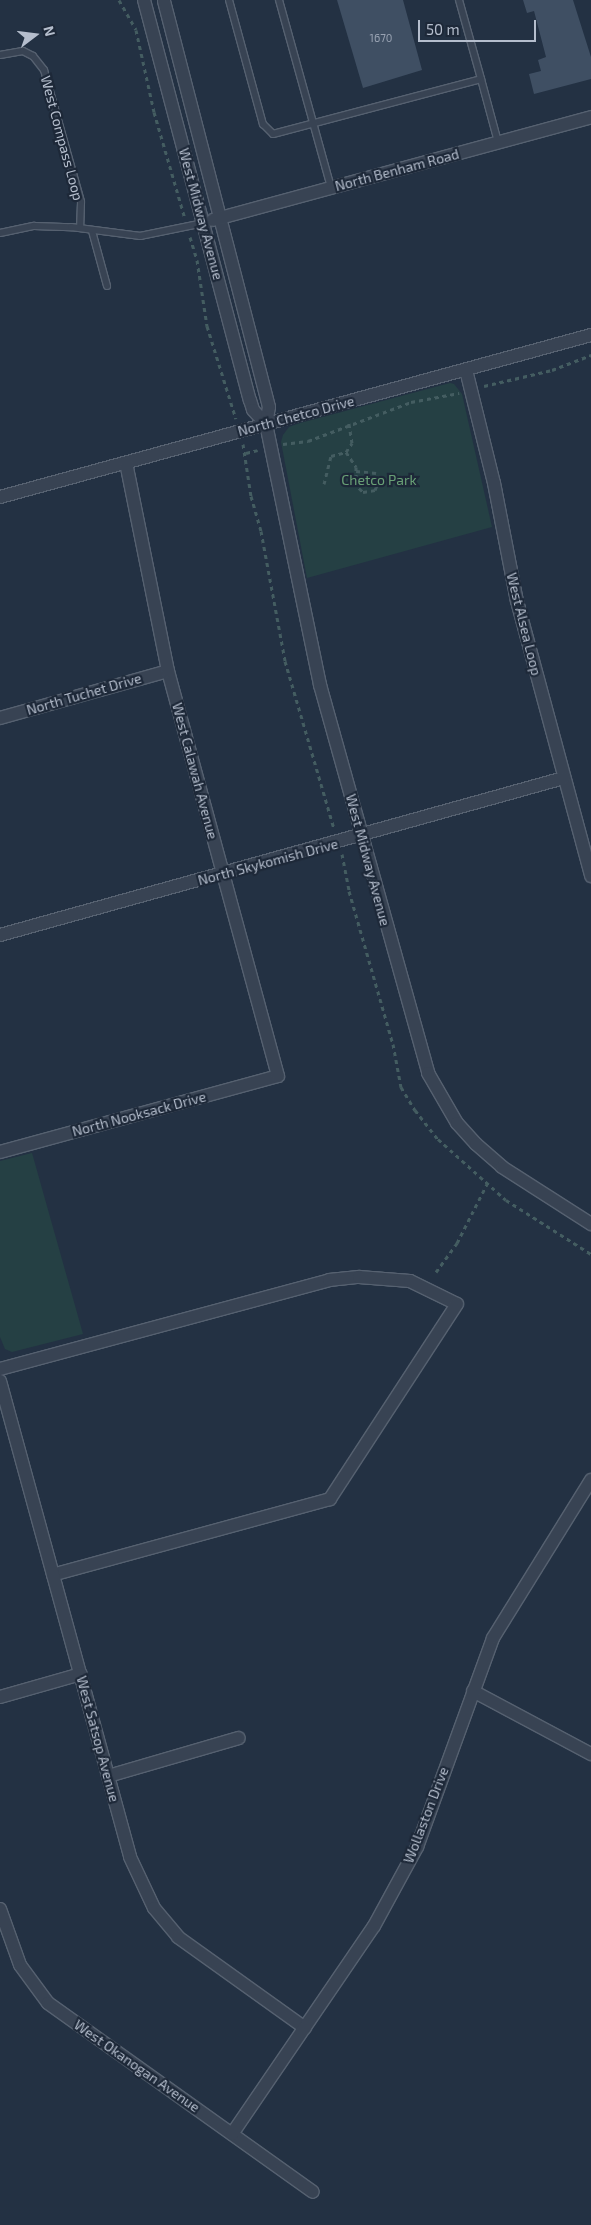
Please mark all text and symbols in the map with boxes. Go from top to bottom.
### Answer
north arrow [10,10,60,60]
scale bar [421,10,538,42]
text: 50 m [426,20,460,38]
text: N [40,24,59,38]
house number: 1670 [370,31,392,45]
street label: West Compass Loop [37,74,87,202]
street label: North Benham Road [333,145,461,195]
street label: West Midway Avenue [175,146,227,282]
street label: North Chetco Drive [236,392,356,440]
park label: Chetco Park [341,472,417,488]
street label: West Alsea Loop [503,571,545,677]
street label: North Tuchet Drive [24,670,144,718]
street label: West Calawah Avenue [169,701,221,841]
street label: West Midway Avenue [342,792,394,928]
street label: North Skykomish Drive [196,835,340,889]
street label: North Nooksack Drive [70,1088,208,1140]
street label: West Satsop Avenue [73,1674,123,1804]
street label: Wollaston Drive [400,1764,452,1866]
street label: West Okanogan Avenue [71,2016,203,2116]

